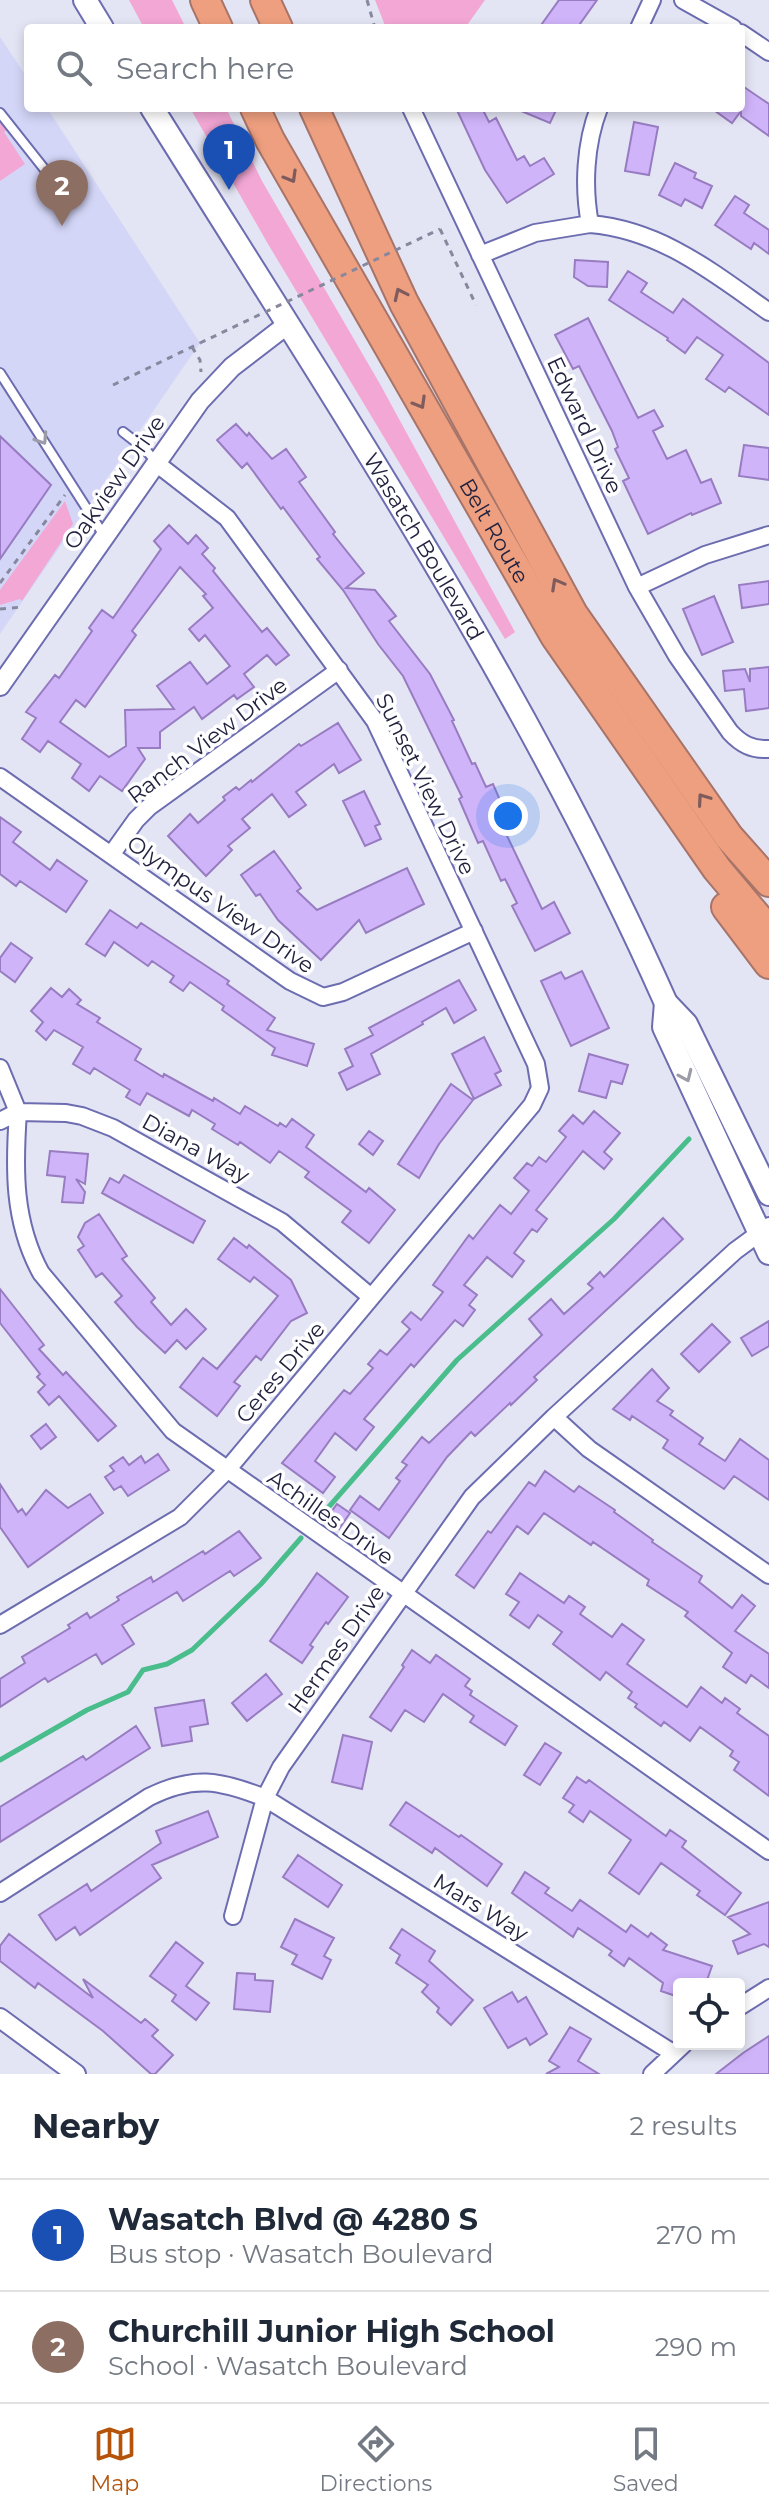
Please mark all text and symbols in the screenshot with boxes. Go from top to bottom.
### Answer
search box [24,24,745,112]
icon: search [52,46,96,90]
text: Search here [116,50,294,87]
pin: 1 [203,124,255,190]
pin: 2 [36,160,88,226]
one-way arrow [282,169,297,183]
one-way arrow [394,287,409,302]
street label: Edward Drive [541,352,628,498]
one-way arrow [410,394,426,409]
street label: Oakview Drive [58,410,171,555]
one-way arrow [32,430,47,444]
street label: Wasatch Boulevard [357,448,490,645]
street label: Belt Route [453,474,535,588]
one-way arrow [552,578,567,593]
street label: Ranch View Drive [122,671,293,809]
street label: Sunset View Drive [370,689,481,879]
one-way arrow [698,794,713,808]
your location [488,796,528,836]
street label: Olympus View Drive [122,830,320,979]
one-way arrow [676,1068,692,1082]
street label: Diana Way [137,1108,254,1189]
street label: Ceres Drive [230,1316,331,1429]
street label: Achilles Drive [262,1464,399,1571]
street label: Hermes Drive [282,1580,391,1719]
street label: Mars Way [428,1868,533,1947]
map controls [673,1978,745,2050]
button: locate [673,1978,745,2050]
text: Nearby [32,2105,159,2147]
text: 2 results [629,2110,737,2142]
text: Wasatch Blvd @ 4280 S [108,2201,478,2238]
text: 1 [53,2219,63,2251]
text: 270 m [656,2219,737,2251]
text: Bus stop · Wasatch Boulevard [108,2238,494,2270]
text: Churchill Junior High School [108,2313,555,2350]
text: 2 [50,2331,66,2363]
text: 290 m [655,2331,737,2363]
text: School · Wasatch Boulevard [108,2350,468,2382]
tab: Map [90,2422,139,2497]
tab: Directions [320,2422,432,2497]
tab: Saved [613,2422,679,2497]

